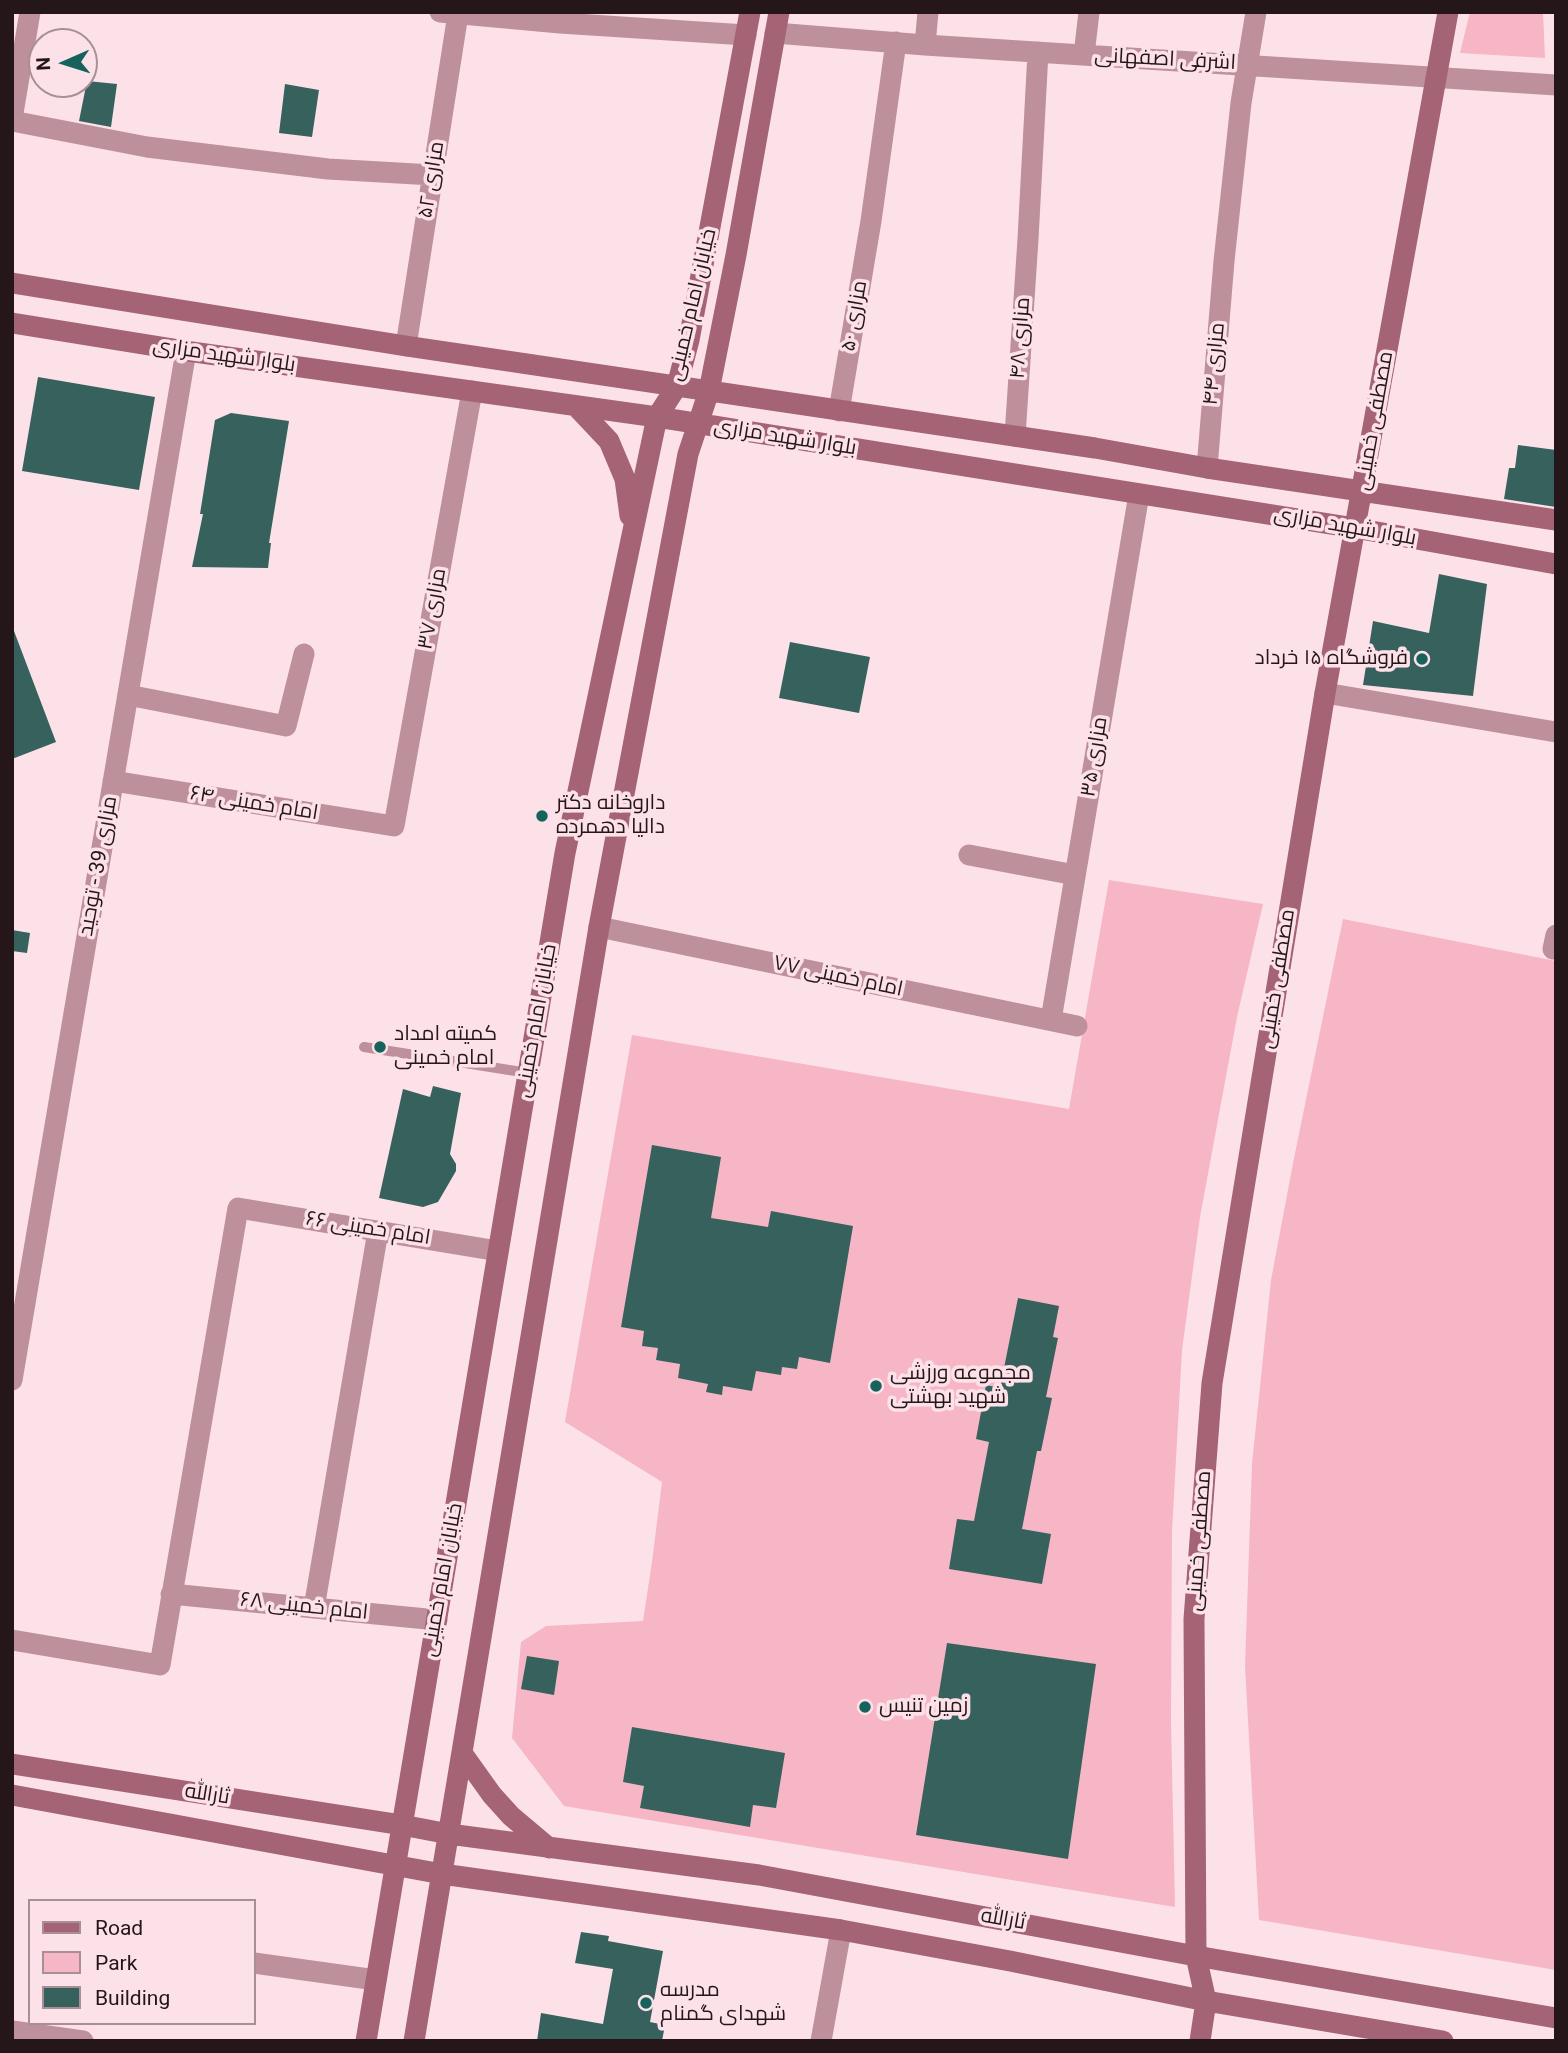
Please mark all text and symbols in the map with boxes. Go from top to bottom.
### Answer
north arrow [28,28,98,98]
street label: اشرفی اصفهانی [1094,44,1236,76]
text: N [32,57,55,71]
street label: مزاری ۵۲ [413,140,451,220]
street label: خیابان امام خمینی [663,226,723,384]
street label: مزاری ۵۰ [836,279,874,353]
street label: مزاری ۴۸ [1006,296,1036,380]
street label: مزاری ۴۴ [1199,322,1231,406]
street label: بلوار شهید مزاری [151,333,297,379]
street label: مصطفی خمینی [1350,349,1400,493]
street label: بلوار شهید مزاری [712,414,858,462]
street label: بلوار شهید مزاری [1272,502,1418,552]
street label: مزاری ۳۷ [413,566,453,652]
place label: فروشگاه ۱۵ خرداد [1255,646,1408,672]
marker: فروشگاه ۱۵ خرداد [1414,651,1430,667]
street label: مزاری ۳۵ [1076,715,1114,799]
street label: امام خمینی ۶۴ [188,781,320,827]
place label: داروخانه دکتر دالیا دهمرده [556,791,665,841]
street label: مزاری 39 - توحید [74,794,124,938]
marker: داروخانه دکتر دالیا دهمرده [534,808,550,824]
street label: مصطفی خمینی [1255,907,1301,1051]
street label: خیابان امام خمینی [511,942,563,1100]
street label: امام خمینی ۷۷ [771,951,905,1003]
place label: کمیته امداد امام خمینی [394,1022,497,1072]
marker: کمیته امداد امام خمینی [372,1039,388,1055]
street label: امام خمینی ۶۶ [304,1207,432,1251]
place label: مجموعه ورزشی شهید بهشتی [890,1361,1031,1411]
marker: مجموعه ورزشی شهید بهشتی [868,1378,884,1394]
street label: مصطفی خمینی [1183,1470,1217,1612]
street label: خیابان امام خمینی [417,1501,469,1659]
street label: امام خمینی ۶۸ [239,1588,369,1626]
place label: زمین تنیس [879,1694,968,1720]
marker: زمین تنیس [857,1699,873,1715]
street label: ثارالله [183,1779,231,1811]
legend [28,1899,256,2025]
street label: ثارالله [979,1904,1027,1936]
text: Road [95,1916,143,1940]
text: Park [95,1951,137,1975]
place label: مدرسه شهدای گمنام [660,1978,786,2028]
text: Building [95,1986,170,2010]
marker: مدرسه شهدای گمنام [638,1995,654,2011]

